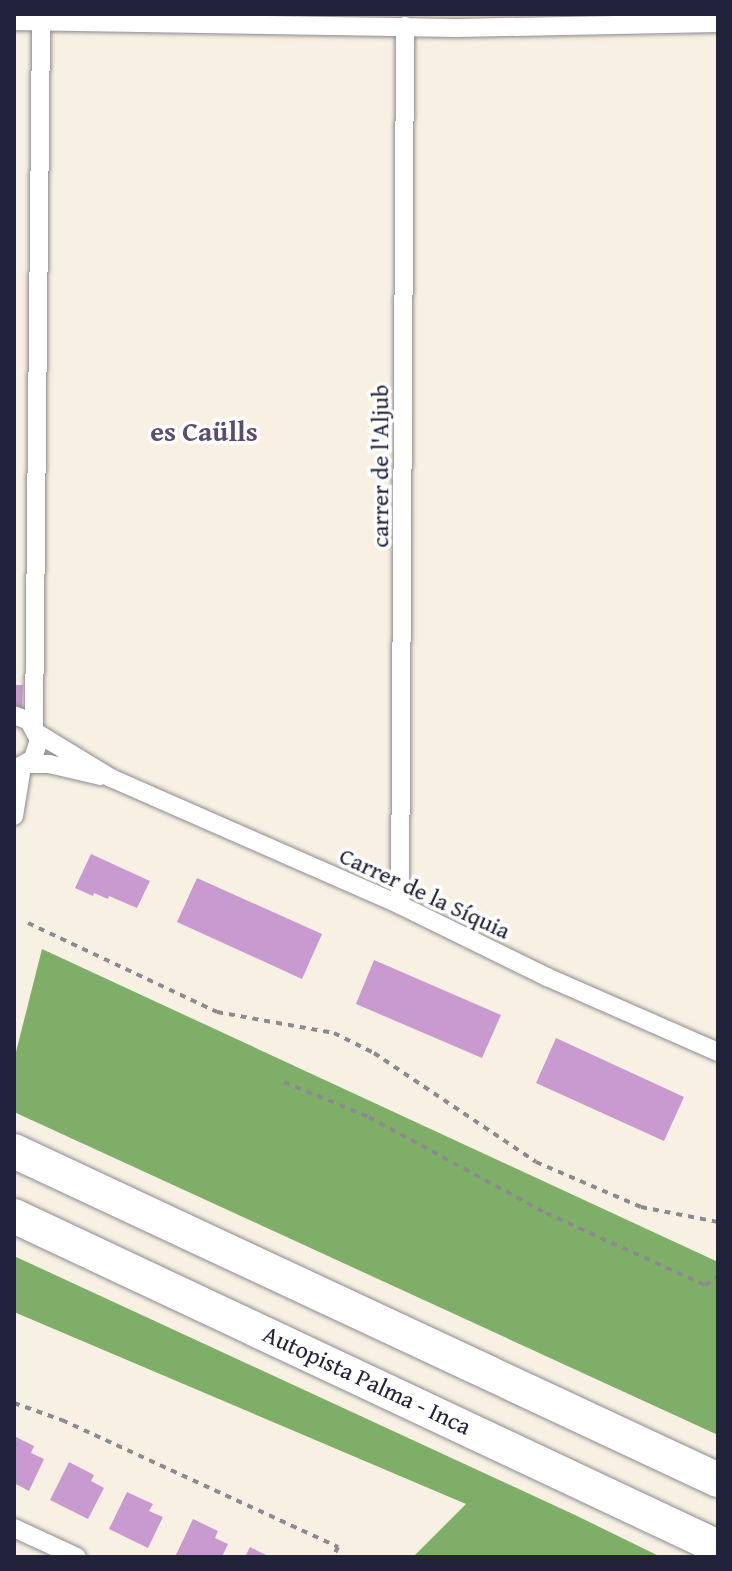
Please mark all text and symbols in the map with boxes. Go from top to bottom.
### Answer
street label: carrer de l'Aljub [366,384,394,548]
district label: es Caülls [150,414,258,448]
street label: Carrer de la Síquia [335,841,515,945]
street label: Autopista Palma - Inca [258,1319,476,1441]

